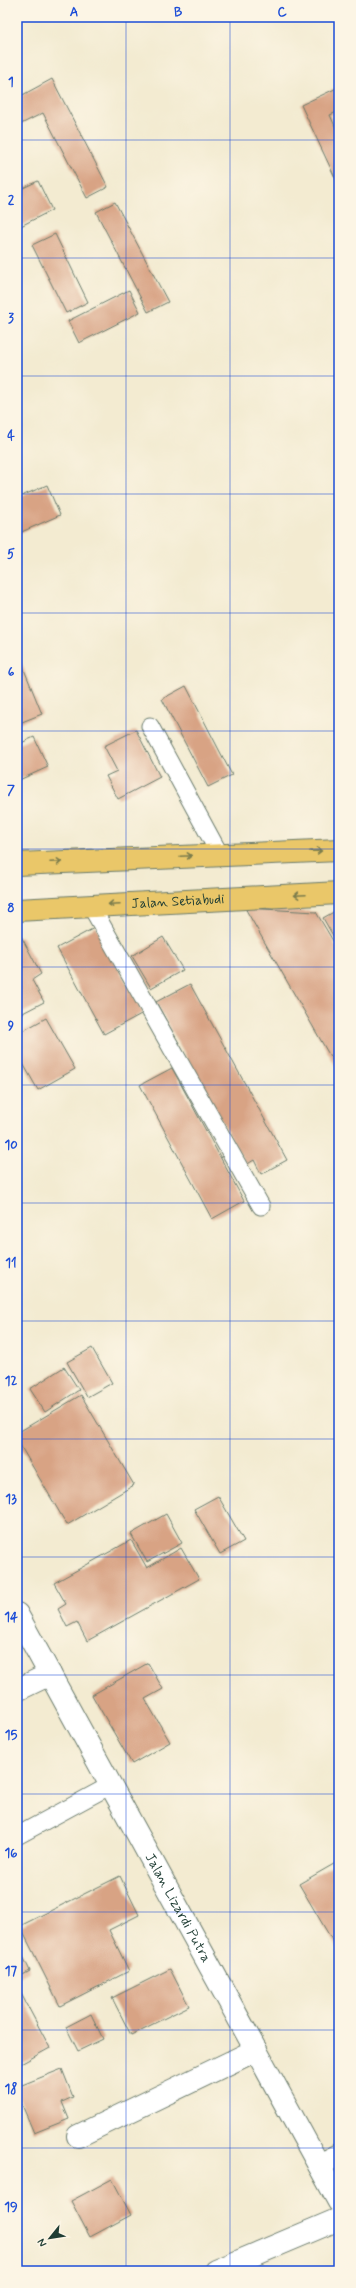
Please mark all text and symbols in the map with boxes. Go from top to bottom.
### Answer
text: A [70,4,78,21]
text: B [174,4,183,21]
text: C [277,4,287,21]
text: 1 [8,74,14,91]
text: 2 [8,192,15,209]
text: 3 [8,310,14,327]
text: 4 [7,428,15,445]
text: 5 [7,546,15,563]
text: 6 [8,664,15,681]
text: 7 [7,782,15,799]
one-way arrow [309,847,322,855]
one-way arrow [179,852,192,860]
one-way arrow [49,858,62,866]
street label: Jalan Setiabudi [131,890,225,913]
one-way arrow [294,891,307,899]
text: 8 [7,900,15,917]
one-way arrow [108,901,121,908]
text: 9 [8,1018,15,1035]
text: 10 [4,1137,18,1154]
text: 11 [5,1255,17,1272]
text: 12 [5,1373,17,1390]
text: 13 [5,1491,17,1508]
text: 14 [4,1609,18,1626]
text: 15 [5,1727,17,1744]
text: 16 [4,1845,18,1862]
street label: Jalan Lizardi Putra [141,1850,215,1966]
text: 17 [5,1963,18,1980]
text: 18 [5,2081,17,2098]
text: 19 [4,2199,18,2216]
north arrow [30,2218,70,2258]
text: N [34,2236,50,2249]

